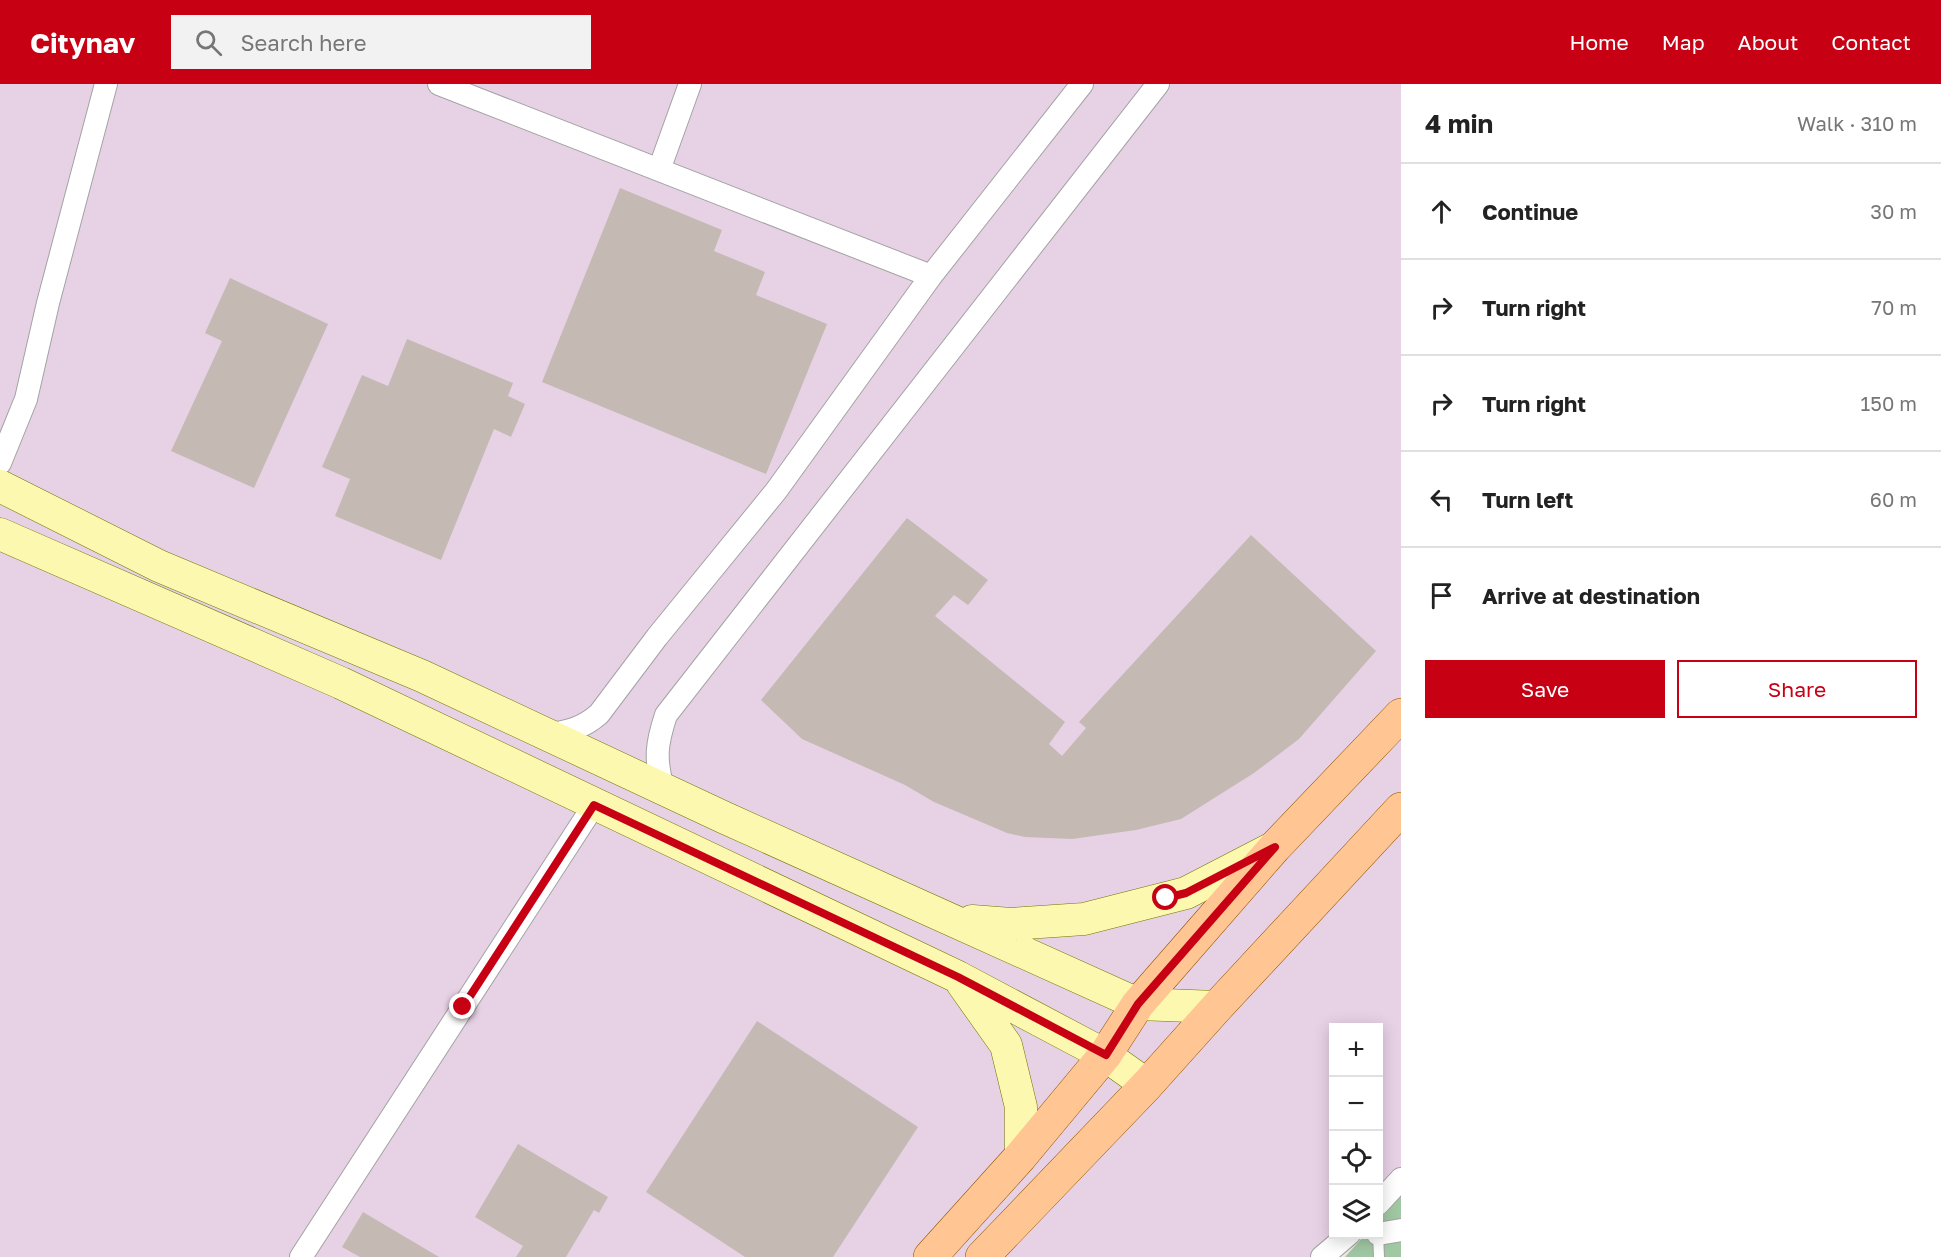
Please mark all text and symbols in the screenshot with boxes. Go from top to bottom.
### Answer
search box [171,15,591,69]
text: Citynav [30,26,135,59]
icon: search [192,26,225,59]
text: Search here [240,29,366,56]
text: Home [1569,29,1629,55]
text: Map [1662,29,1705,55]
text: About [1738,29,1798,55]
text: Contact [1831,29,1911,55]
text: 4 min [1425,108,1493,139]
text: Walk · 310 m [1797,111,1917,135]
icon: ahead [1425,195,1458,228]
text: Continue [1482,198,1578,225]
text: 30 m [1870,199,1917,223]
icon: right [1425,291,1458,324]
text: Turn right [1482,294,1586,321]
text: 70 m [1871,295,1917,319]
icon: right [1425,387,1458,420]
text: Turn right [1482,390,1586,417]
text: 150 m [1861,391,1917,415]
icon: left [1425,483,1458,516]
text: Turn left [1482,486,1573,513]
text: 60 m [1870,487,1917,511]
icon: arrive [1425,579,1458,612]
text: Arrive at destination [1482,582,1700,609]
button: Save [1425,660,1665,718]
button: Share [1677,660,1917,718]
route start [1152,884,1178,910]
route end [449,993,475,1019]
map controls [1329,1023,1383,1239]
button: + [1329,1023,1383,1077]
button: − [1329,1077,1383,1131]
button: locate [1329,1131,1383,1185]
button: layers [1329,1185,1383,1239]

